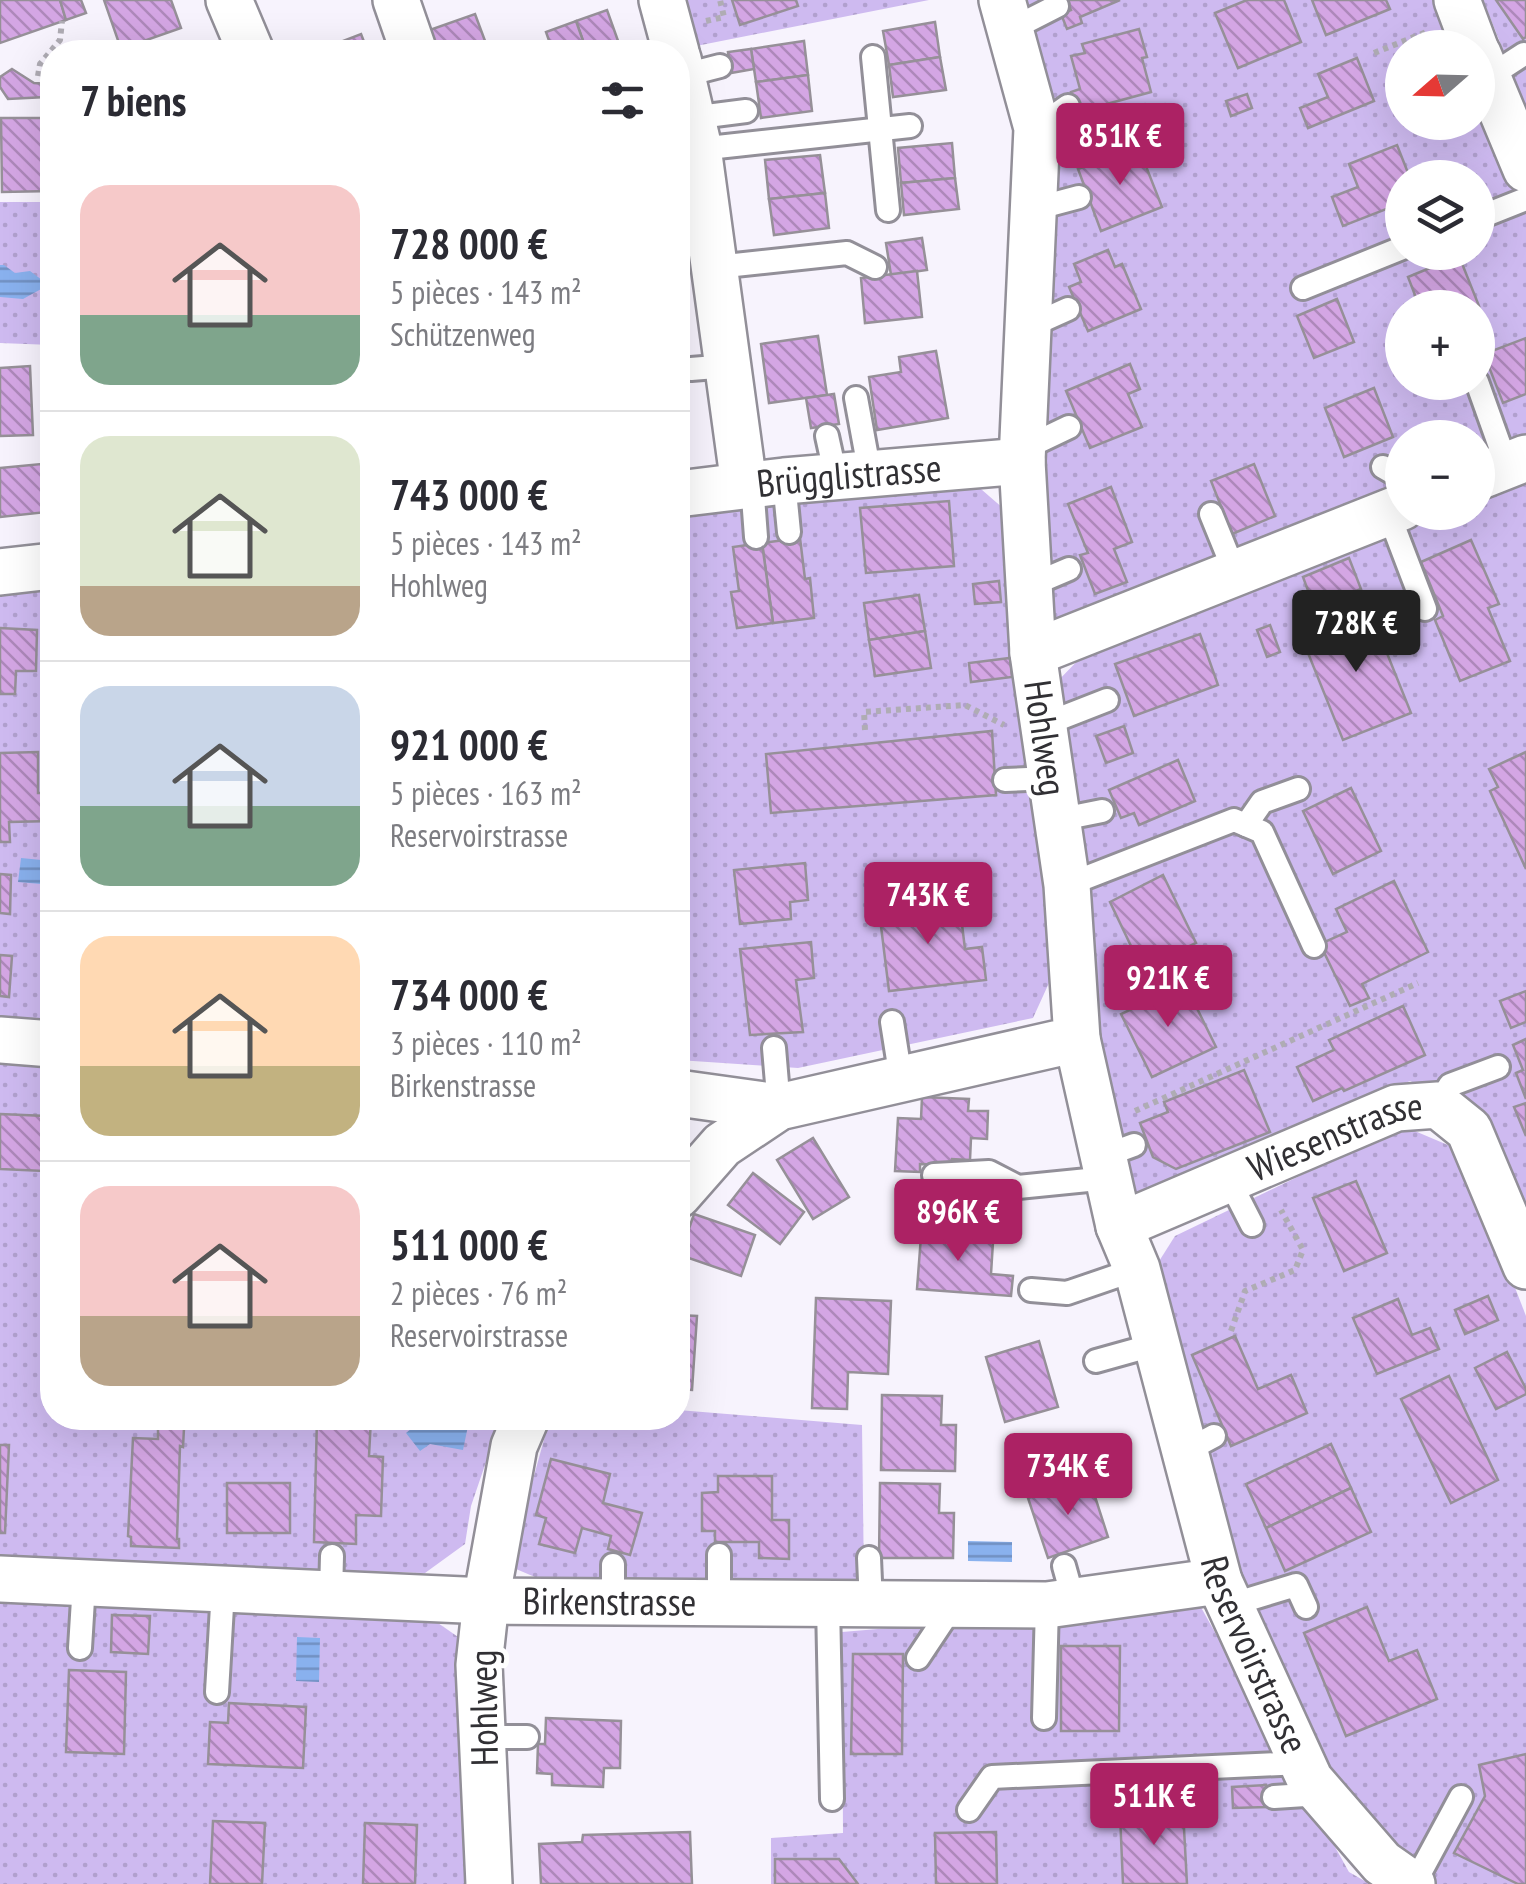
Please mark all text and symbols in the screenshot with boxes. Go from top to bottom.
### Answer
north arrow [1385,30,1495,140]
map controls [1385,30,1495,530]
text: 7 biens [80,73,186,128]
icon: filters [595,73,650,128]
pin: 851K € [1039,103,1201,188]
text: 851K € [1078,114,1162,156]
button: layers [1385,160,1495,270]
text: 728 000 € [390,216,548,271]
icon: home [160,225,280,345]
text: 5 pièces · 143 m² [390,271,582,313]
button: + [1385,290,1495,400]
text: Schützenweg [390,313,536,355]
button: − [1385,420,1495,530]
street label: Brügglistrasse [754,442,943,507]
text: 743 000 € [390,467,548,522]
icon: home [160,476,280,596]
text: 5 pièces · 143 m² [390,522,582,564]
text: Hohlweg [390,564,488,606]
pin: 728K € [1275,590,1437,675]
text: 728K € [1314,601,1398,643]
street label: Hohlweg [1014,677,1079,799]
text: 921 000 € [390,717,548,772]
icon: home [160,726,280,846]
text: 5 pièces · 163 m² [390,772,582,814]
text: Reservoirstrasse [390,814,568,856]
pin: 743K € [847,862,1009,947]
text: 743K € [886,873,970,915]
pin: 921K € [1087,945,1249,1030]
text: 921K € [1126,956,1210,998]
text: 734 000 € [390,967,548,1022]
icon: home [160,976,280,1096]
text: 3 pièces · 110 m² [390,1022,582,1064]
text: Birkenstrasse [390,1064,536,1106]
street label: Wiesenstrasse [1240,1080,1424,1191]
pin: 896K € [877,1179,1039,1264]
text: 896K € [916,1190,1000,1232]
text: 511 000 € [390,1217,548,1272]
icon: home [160,1226,280,1346]
text: 2 pièces · 76 m² [390,1272,567,1314]
text: Reservoirstrasse [390,1314,568,1356]
pin: 734K € [987,1433,1149,1518]
text: 734K € [1026,1444,1110,1486]
street label: Reservoirstrasse [1190,1551,1320,1761]
street label: Birkenstrasse [522,1575,697,1625]
street label: Hohlweg [457,1649,508,1767]
pin: 511K € [1073,1763,1235,1848]
text: 511K € [1112,1774,1196,1816]

